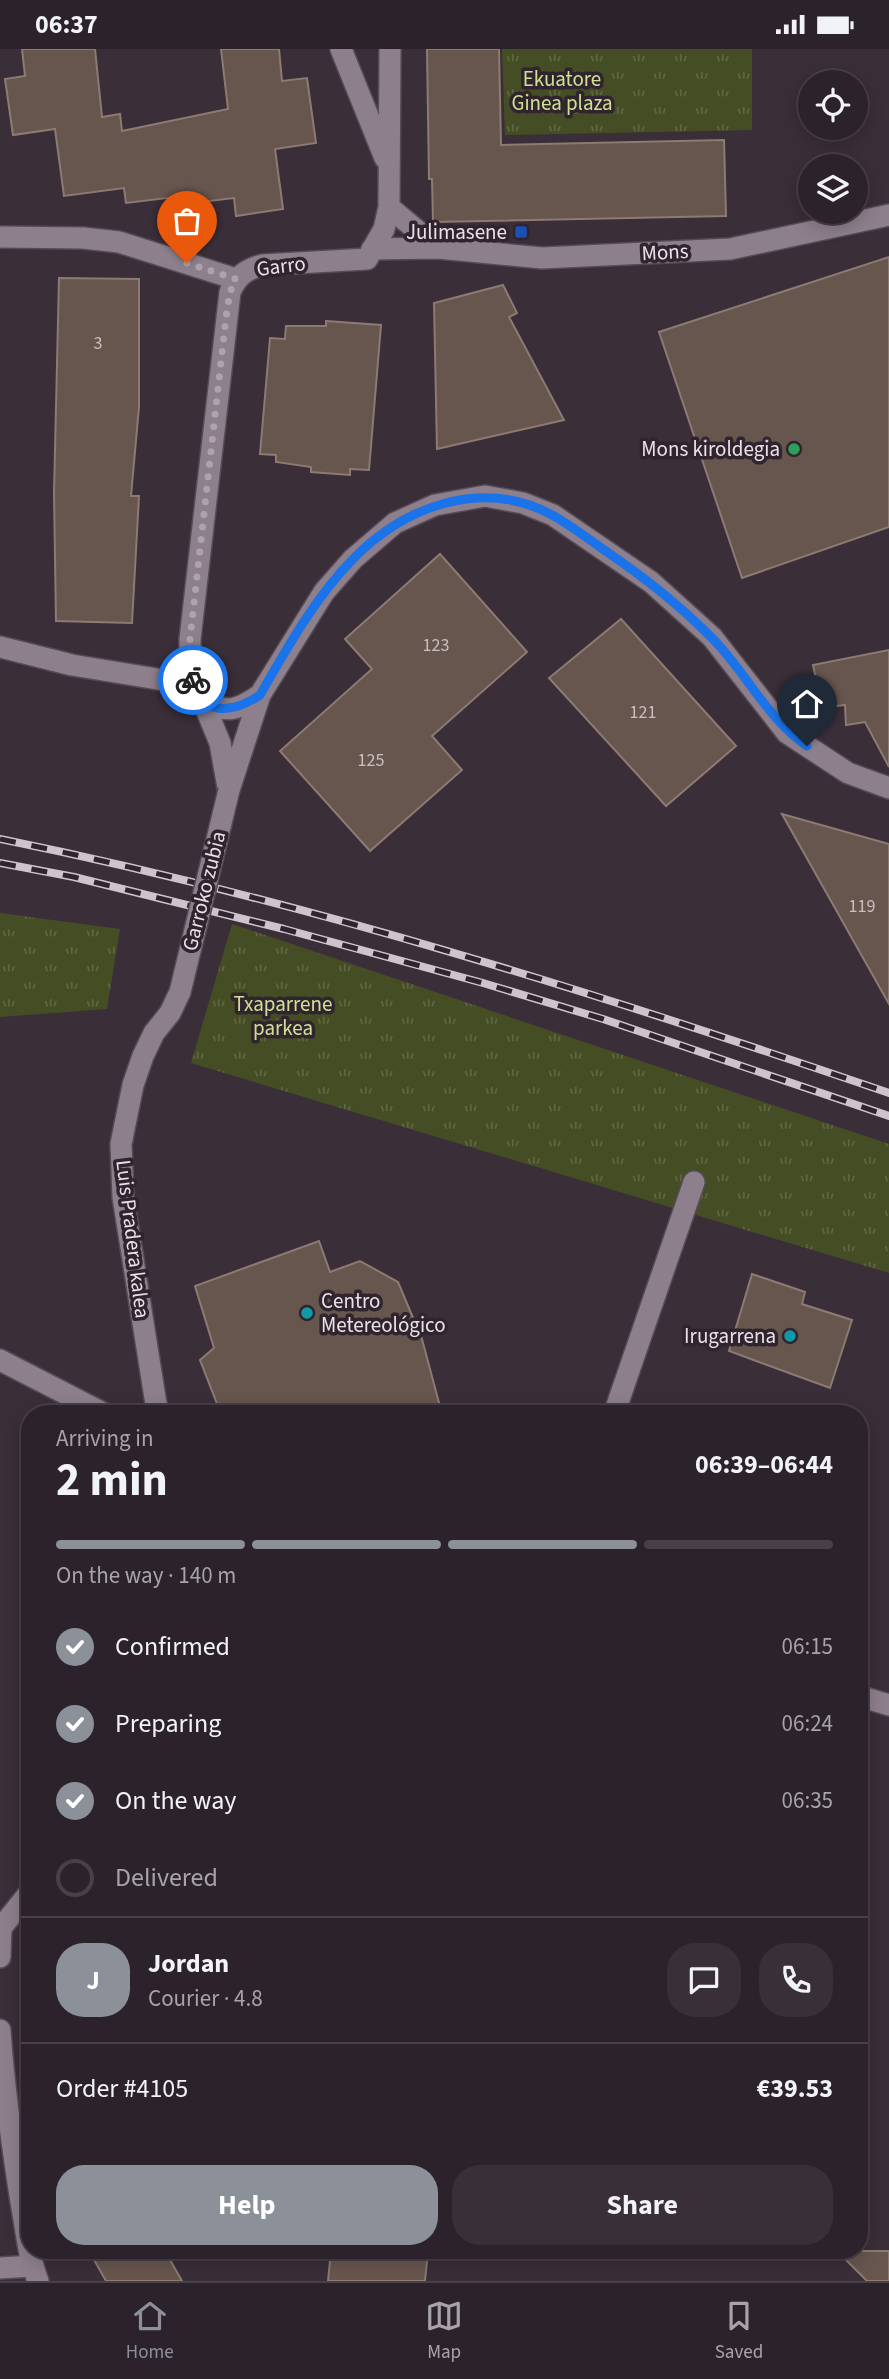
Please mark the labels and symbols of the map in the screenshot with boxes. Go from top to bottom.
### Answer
park label: Ekuatore Ginea plaza [511,64,613,118]
pin [157,191,217,263]
place label: Julimasene [406,217,507,247]
marker: Julimasene [513,224,529,240]
street label: Mons [641,236,689,268]
street label: Garro [255,248,307,284]
house number: 3 [94,331,103,356]
place label: Mons kiroldegia [641,434,780,464]
marker: Mons kiroldegia [786,441,802,457]
house number: 123 [423,633,449,658]
courier [158,645,228,715]
pin [777,674,837,746]
house number: 121 [630,700,656,725]
house number: 125 [358,748,384,773]
street label: Garroko zubia [175,828,233,954]
house number: 119 [849,894,875,919]
park label: Txaparrene parkea [234,989,332,1043]
street label: Luis Pradera kalea [108,1158,158,1320]
place label: Centro Metereológico [321,1286,446,1340]
marker: Centro Metereológico [299,1305,315,1321]
place label: Irugarrena [684,1321,776,1351]
marker: Irugarrena [782,1328,798,1344]

